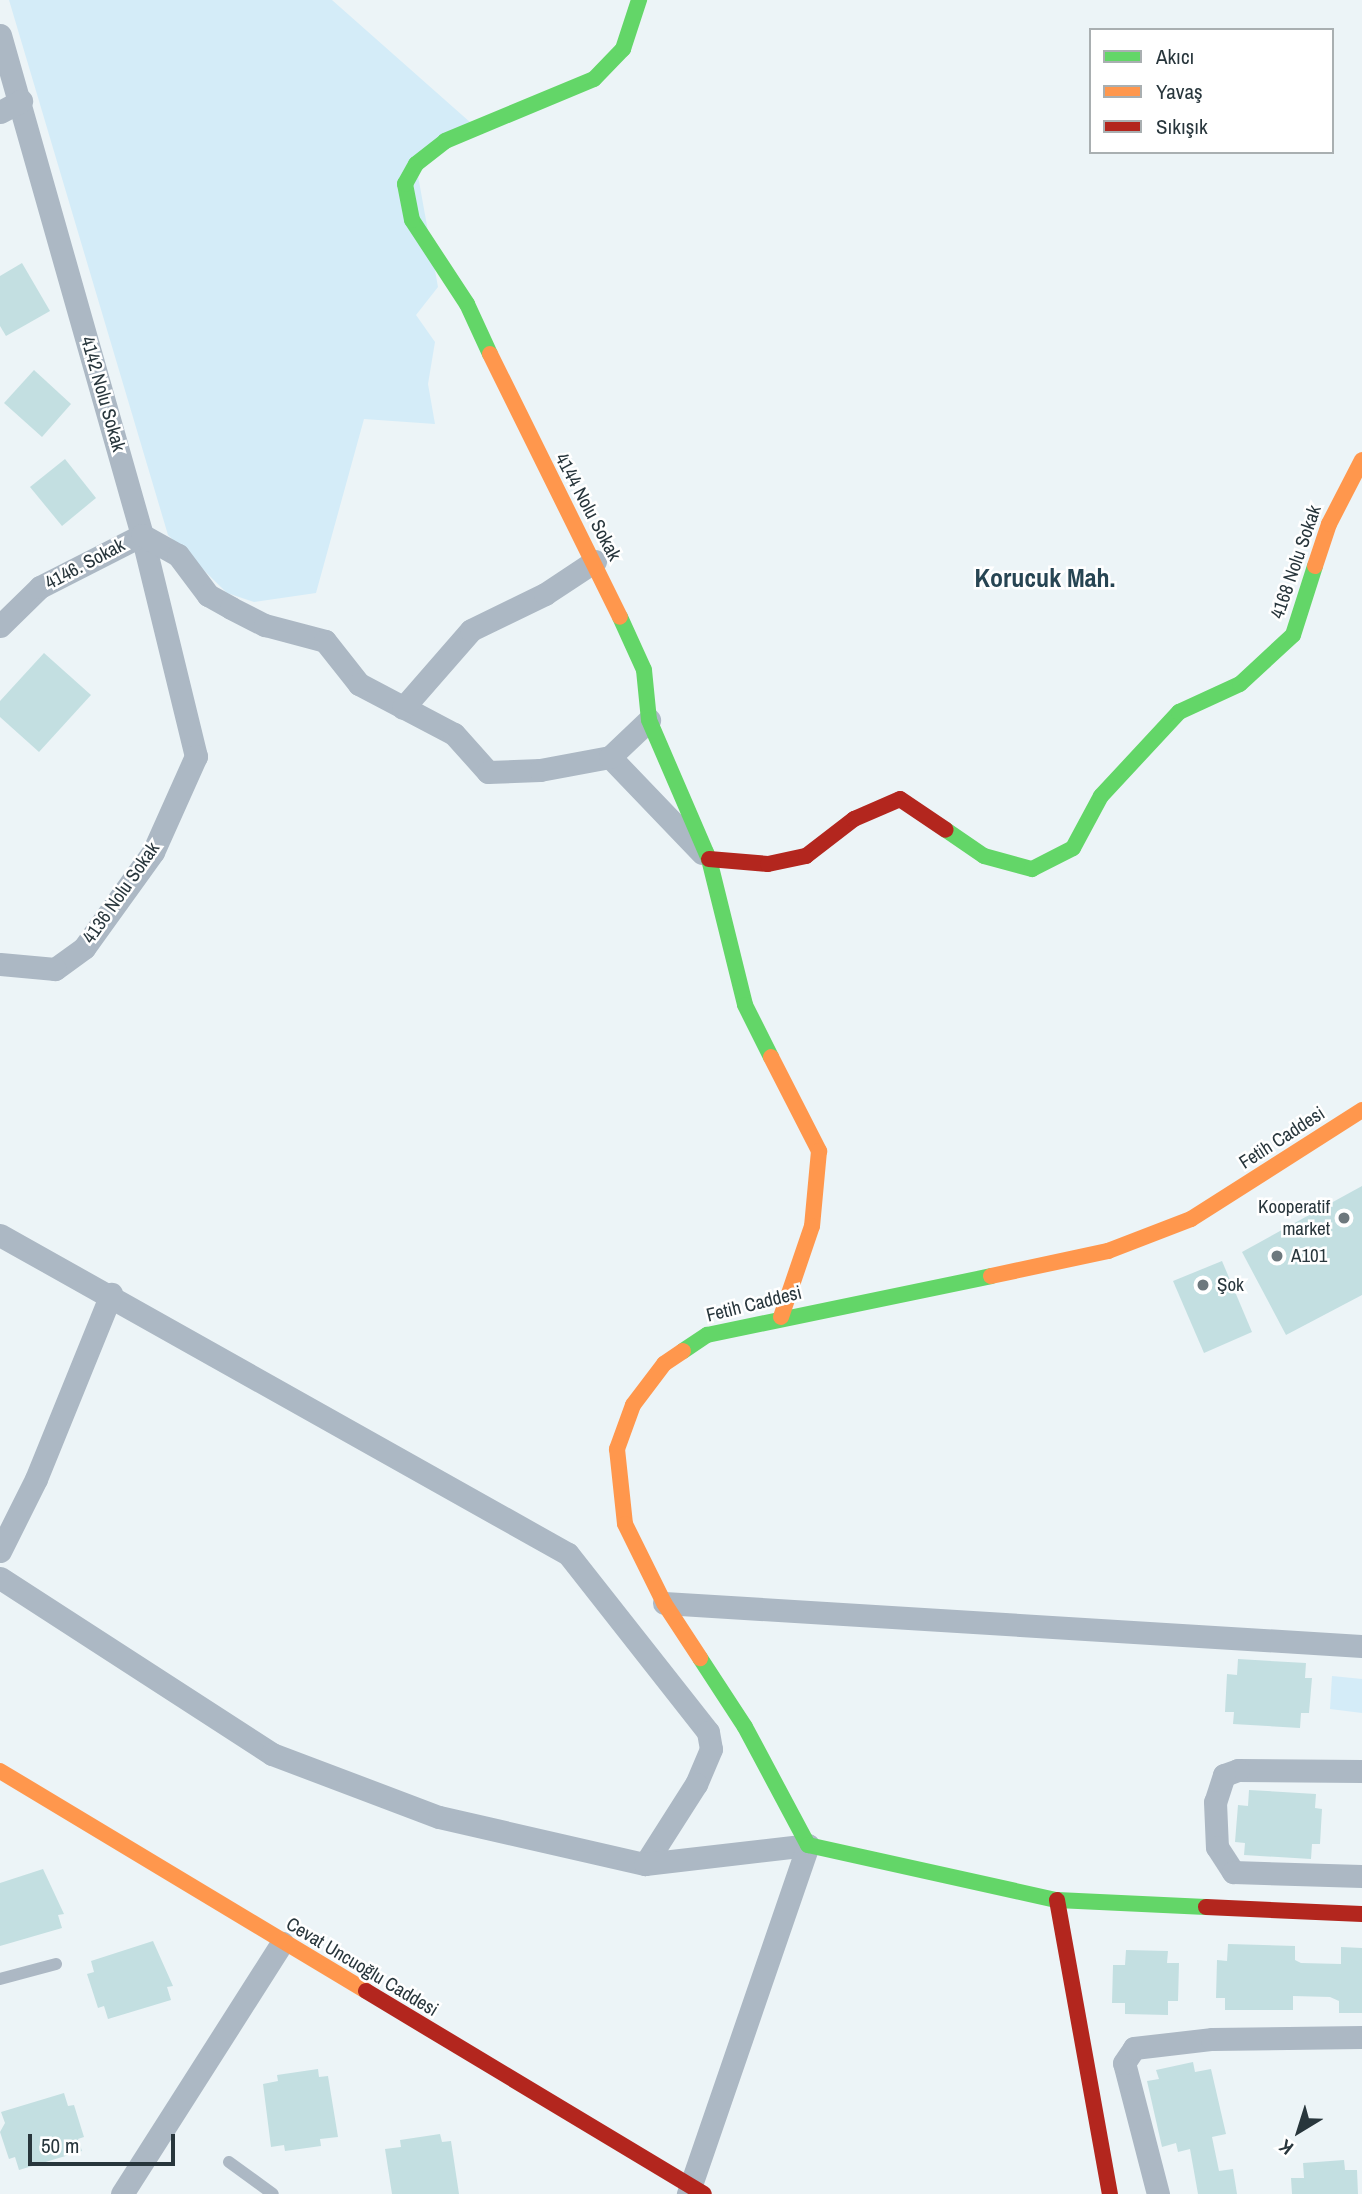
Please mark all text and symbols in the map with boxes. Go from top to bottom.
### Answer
legend [1089,28,1334,154]
text: Akıcı [1156,42,1194,71]
text: Yavaş [1156,77,1203,106]
text: Sıkışık [1156,112,1208,141]
street label: 4142 Nolu Sokak [76,334,130,454]
street label: 4144 Nolu Sokak [550,449,626,565]
street label: 4168 Nolu Sokak [1266,502,1326,622]
street label: 4146. Sokak [41,534,129,594]
district label: Korucuk Mah. [975,562,1115,594]
street label: 4136 Nolu Sokak [78,838,164,948]
street label: Fetih Caddesi [1235,1102,1329,1174]
place label: Kooperatif market [1258,1196,1330,1240]
marker: Kooperatif market [1336,1210,1352,1226]
place label: A101 [1291,1245,1327,1267]
marker: A101 [1269,1248,1285,1264]
place label: Şok [1217,1274,1244,1296]
marker: Şok [1195,1277,1211,1293]
street label: Fetih Caddesi [704,1281,804,1327]
street label: Cevat Uncuoğlu Caddesi [282,1913,442,2021]
north arrow [1264,2096,1334,2166]
scale bar [32,2120,178,2164]
text: 50 m [41,2131,79,2160]
text: K [1274,2134,1299,2161]

